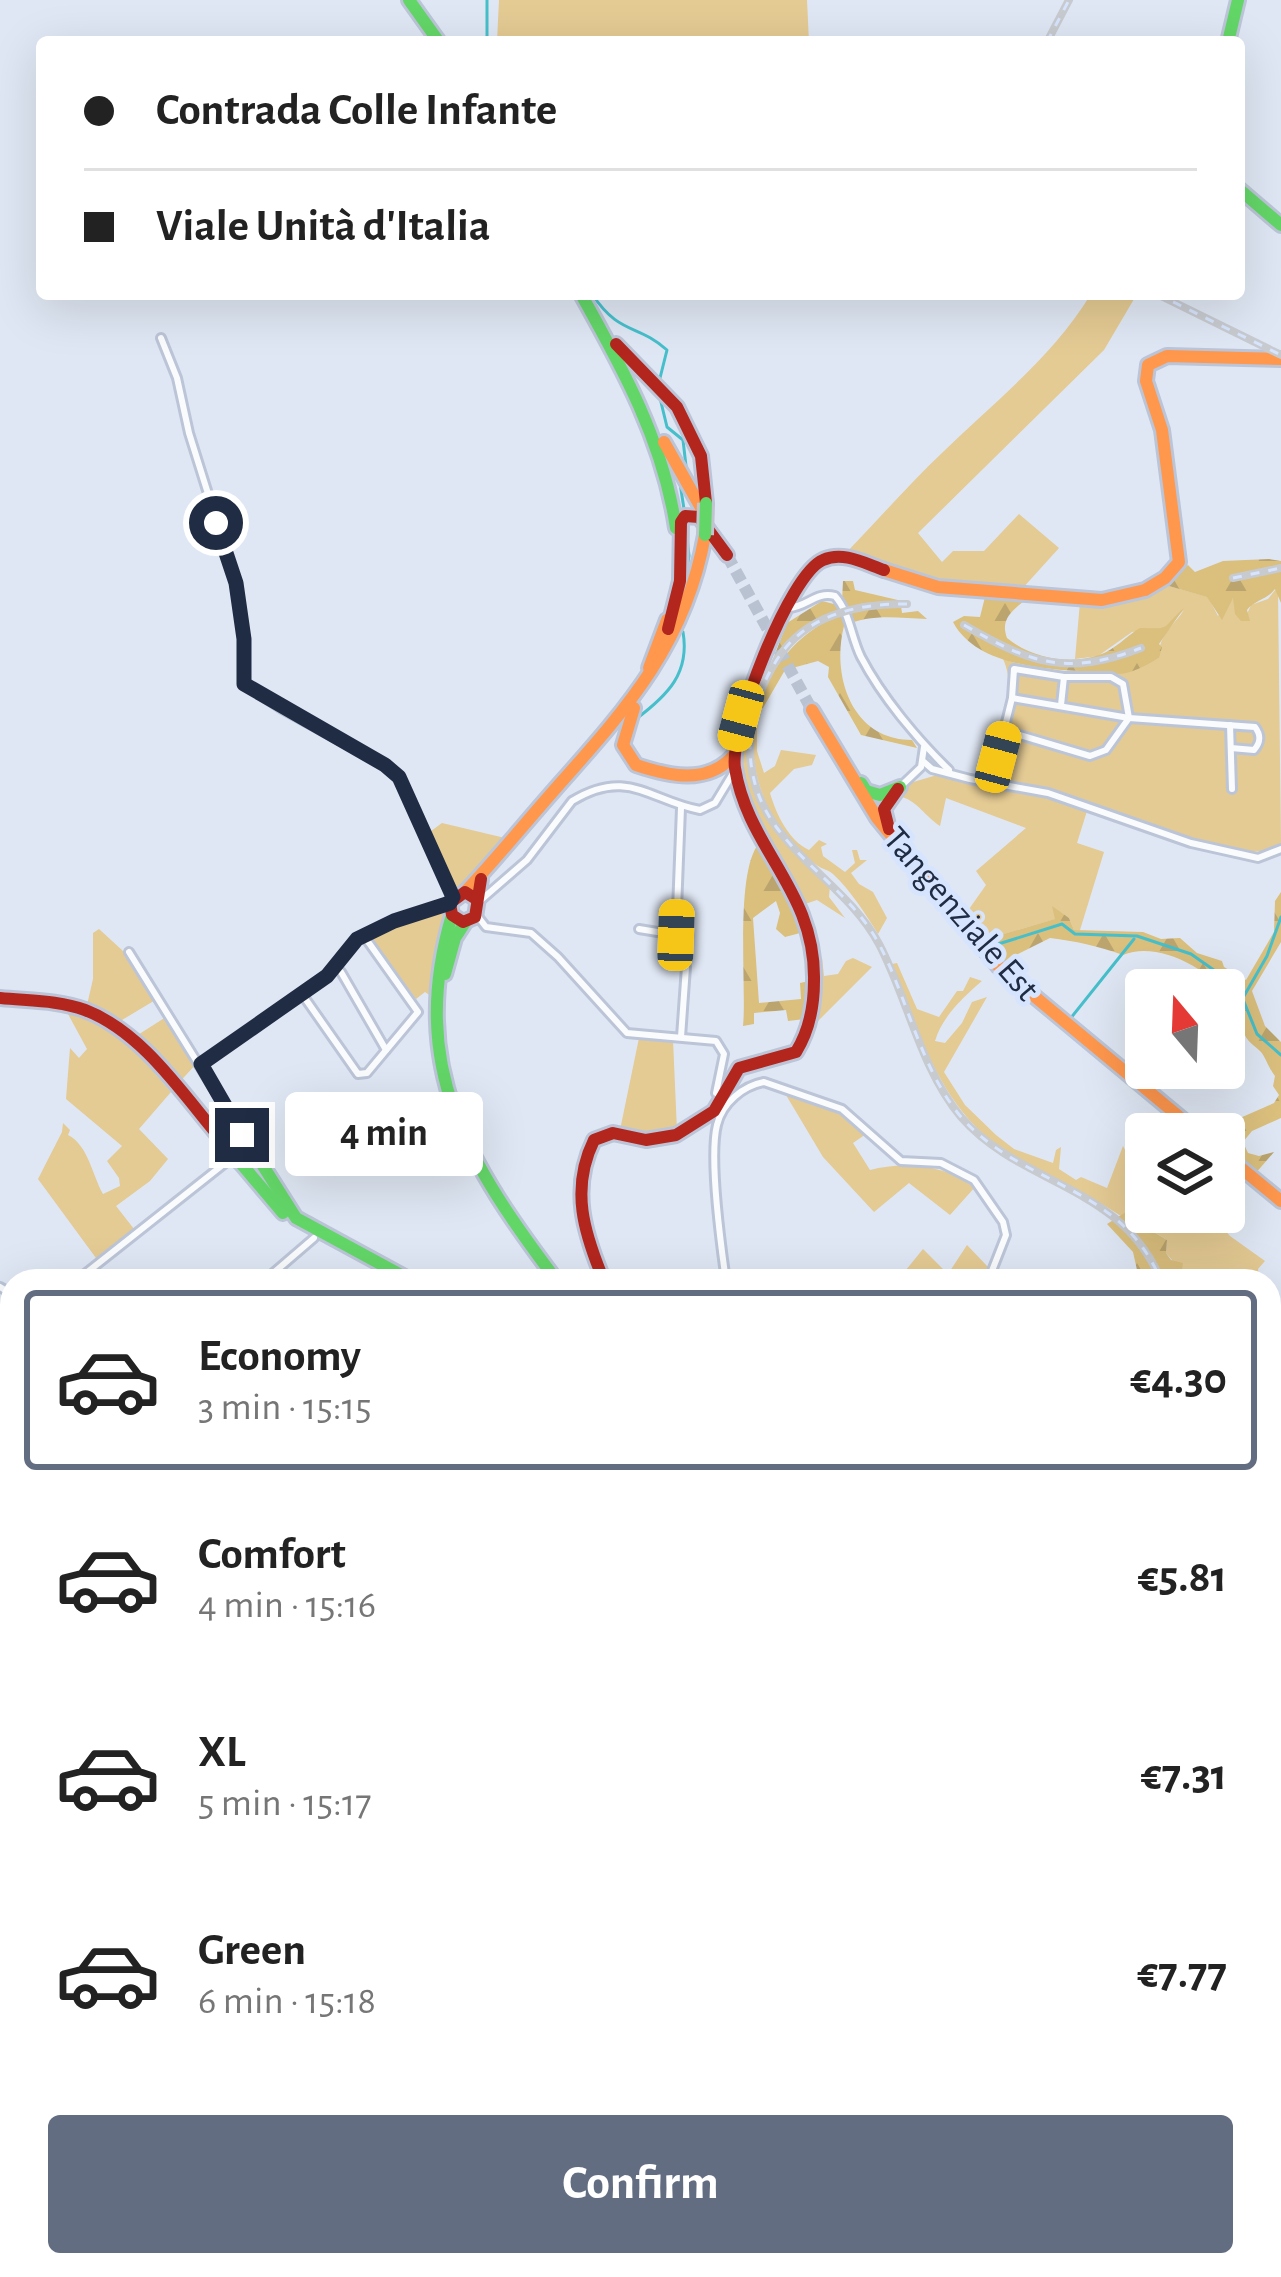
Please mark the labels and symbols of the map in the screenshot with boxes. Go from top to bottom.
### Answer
route start [189,496,243,550]
car [714,677,768,755]
car [971,718,1025,796]
street label: Tangenziale Est [876,820,1046,1008]
car [657,898,695,972]
north arrow [1125,969,1245,1089]
callout: 4 min [284,1093,482,1177]
route end [215,1108,269,1162]

